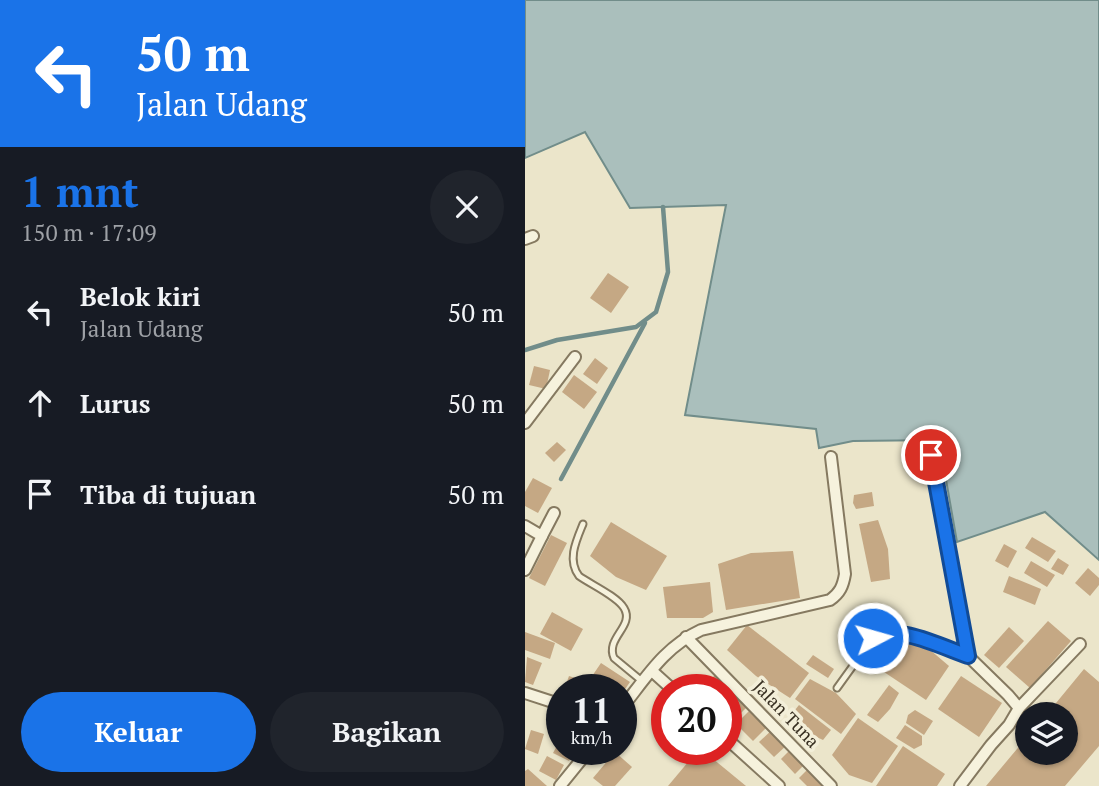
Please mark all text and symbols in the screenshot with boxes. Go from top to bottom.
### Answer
text: 50 m [136,20,250,85]
icon: left [21,28,112,119]
text: Jalan Udang [136,83,307,125]
text: 1 mnt [21,163,139,219]
button: close [430,170,504,244]
text: 150 m · 17:09 [21,217,156,248]
text: Belok kiri [80,279,201,313]
icon: left [21,293,59,331]
text: 50 m [448,295,504,329]
text: Jalan Udang [80,313,203,344]
icon: ahead [21,384,59,422]
text: Lurus [80,386,150,420]
text: 50 m [448,386,504,420]
pin [901,425,961,485]
icon: arrive [912,436,950,474]
icon: arrive [21,475,59,513]
text: Tiba di tujuan [80,477,256,511]
text: 50 m [448,477,504,511]
position arrow [836,601,910,675]
speed limit sign: 20 [651,674,742,765]
street label: Jalan Tuna [748,674,825,752]
text: 11 [572,687,611,733]
button: Keluar [21,692,256,772]
button: Bagikan [270,692,504,772]
map controls [1015,702,1078,765]
button: layers [1015,702,1078,765]
text: km/h [571,725,612,749]

